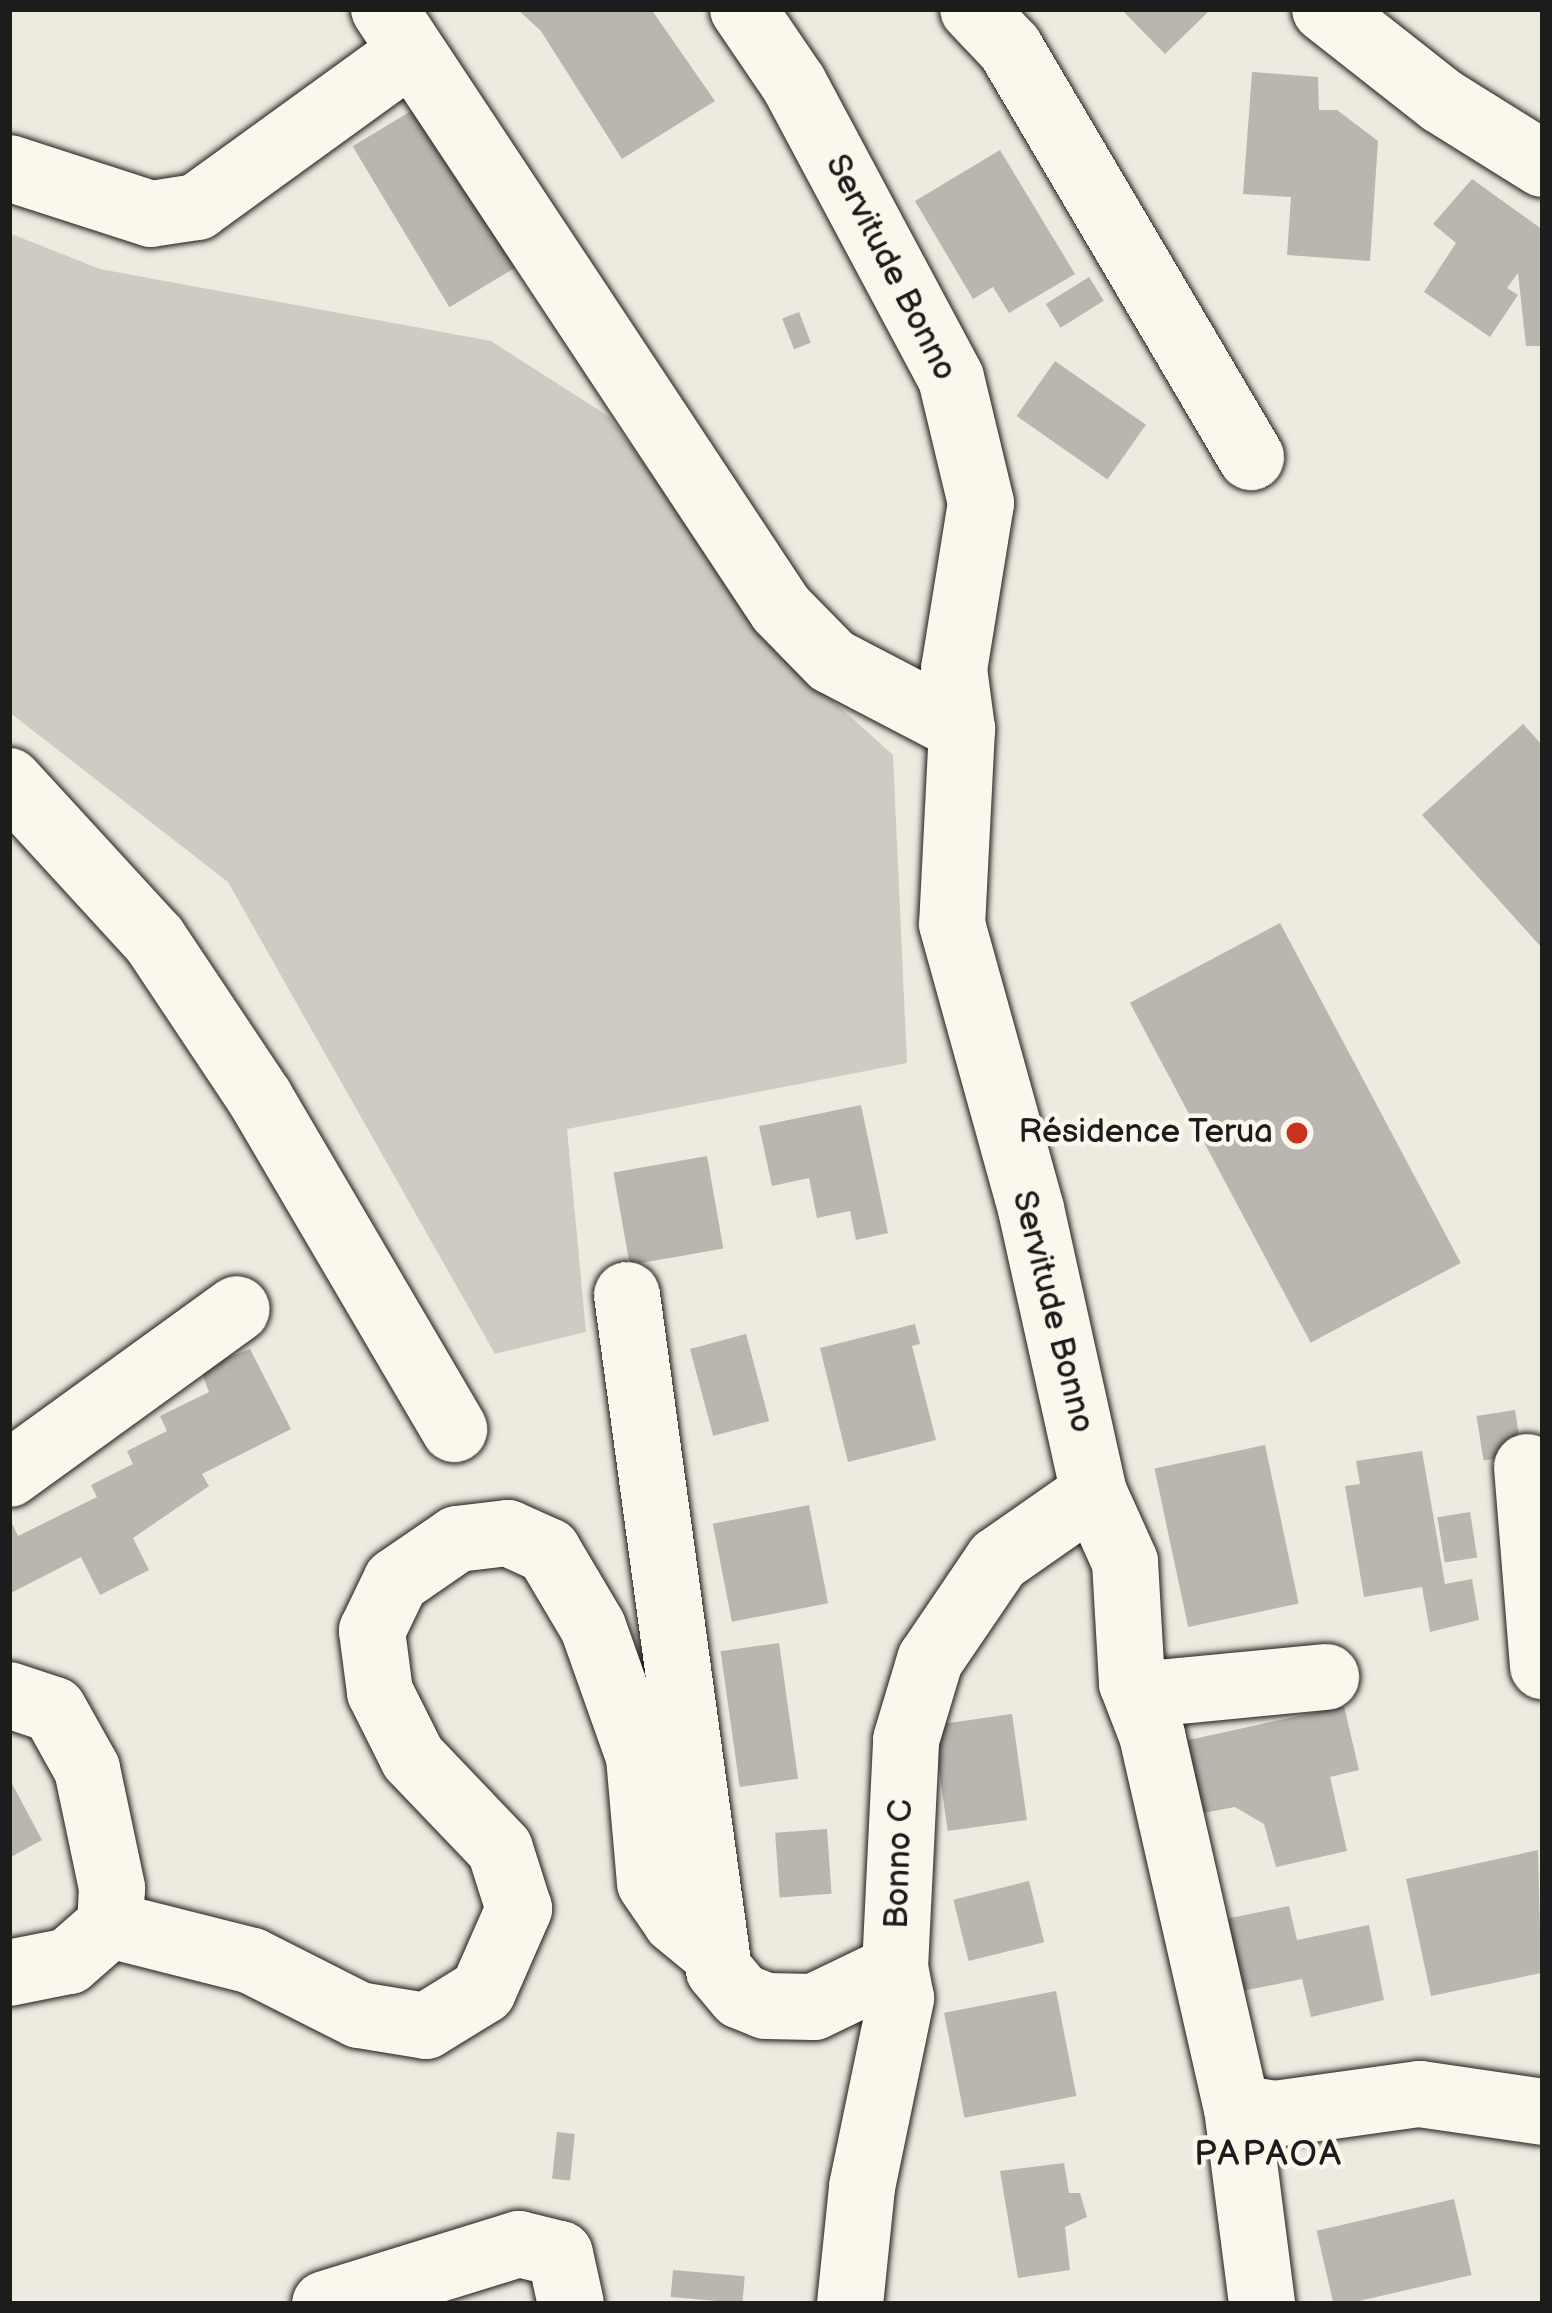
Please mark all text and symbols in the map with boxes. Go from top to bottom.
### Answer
street label: Servitude Bonno [816,148,964,388]
place label: Résidence Terua [1018,1113,1273,1153]
marker: Résidence Terua [1284,1120,1310,1146]
street label: Servitude Bonno [1003,1187,1101,1437]
street label: Bonno C [878,1799,922,1929]
district label: PAPAOA [1194,2133,1344,2177]

